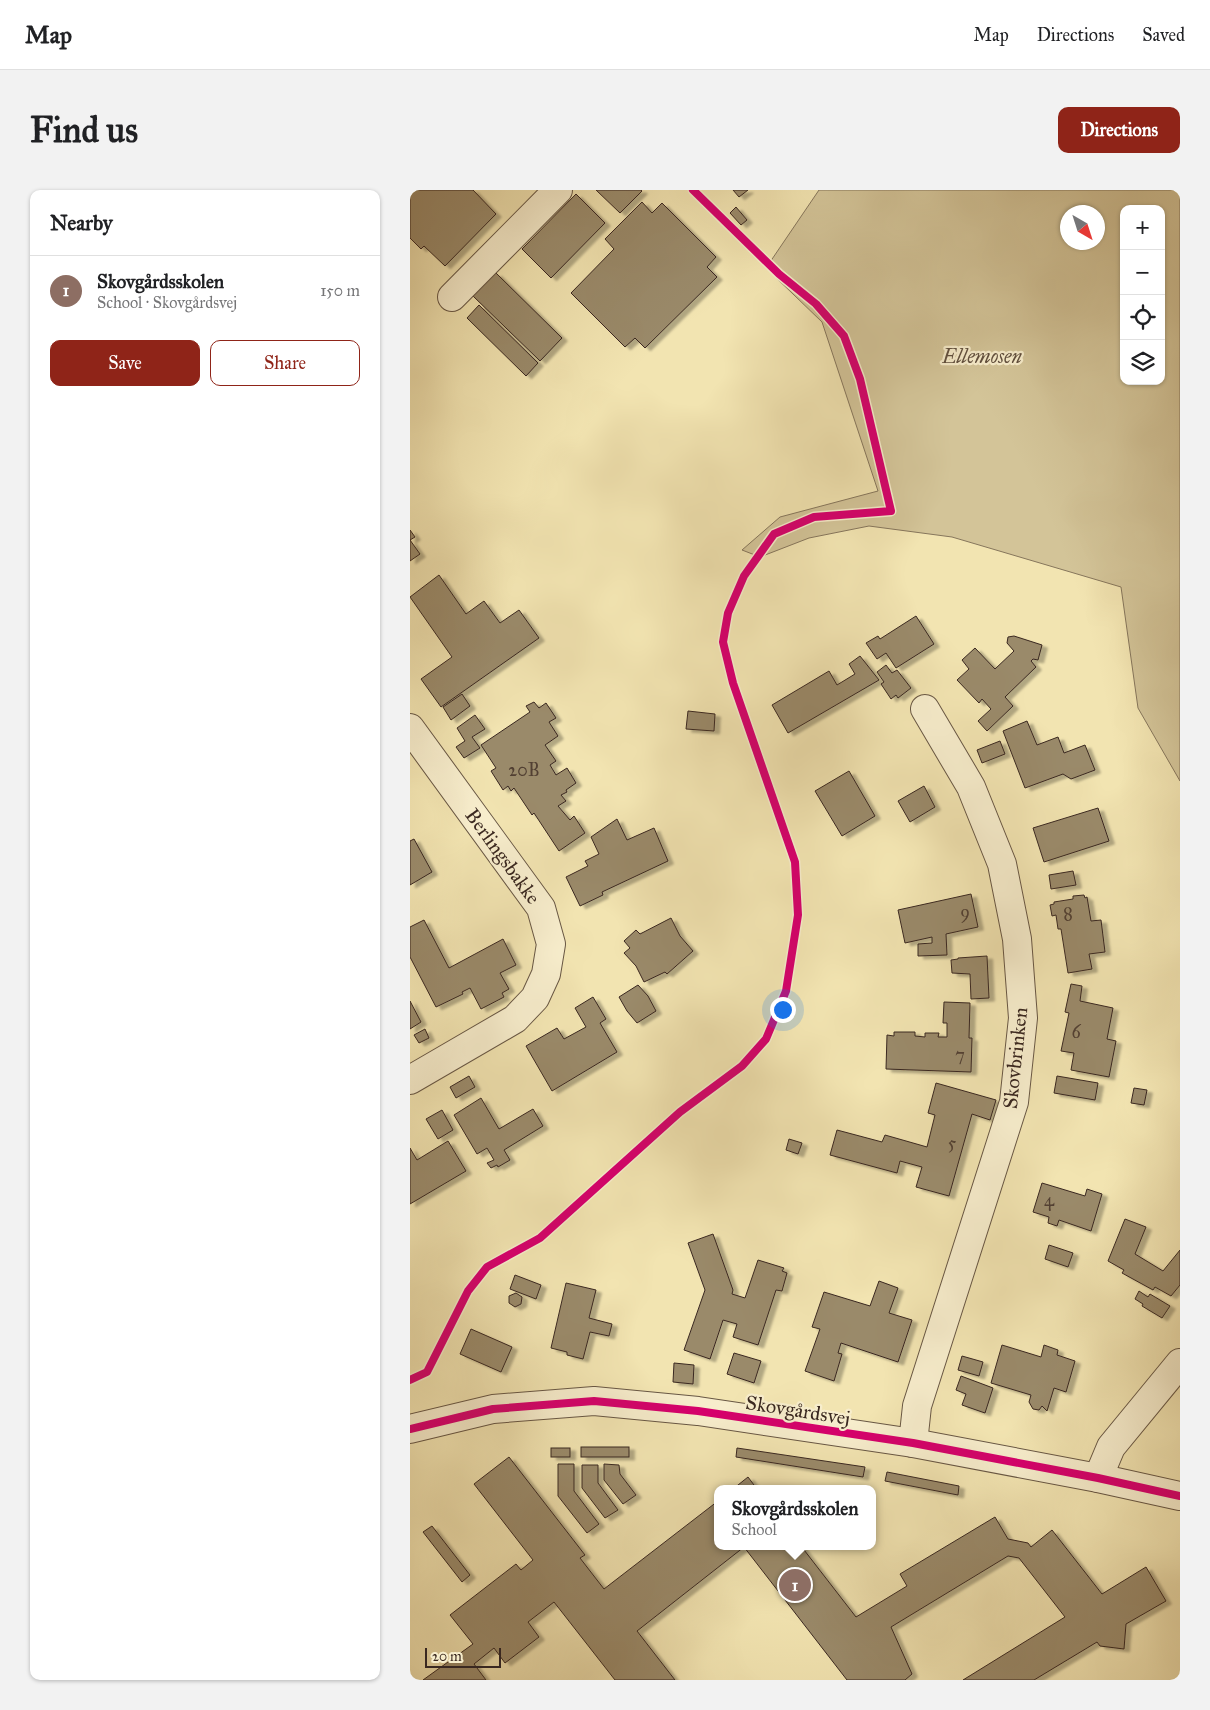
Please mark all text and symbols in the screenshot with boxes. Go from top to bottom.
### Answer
text: Map [25,20,72,50]
text: Map [973,24,1009,46]
text: Directions [1037,24,1114,46]
text: Saved [1142,24,1185,46]
button: Directions [1058,107,1180,153]
text: Find us [30,109,138,152]
north arrow [1060,205,1105,250]
map controls [1120,205,1165,385]
button: + [1120,205,1165,250]
text: Nearby [50,210,113,236]
button: − [1120,250,1165,295]
text: Skovgårdsskolen [97,270,224,293]
text: 1 [63,281,69,300]
text: 150 m [320,281,360,300]
text: School · Skovgårdsvej [97,293,237,312]
button: locate [1120,295,1165,340]
button: Save [50,340,200,386]
button: Share [210,340,360,386]
button: layers [1120,340,1165,385]
park label: Ellemosen [941,344,1022,368]
house number: 20B [508,759,540,781]
street label: Berlingsbakke [460,804,546,909]
house number: 9 [960,901,970,923]
house number: 8 [1063,903,1073,925]
your location [770,997,796,1023]
street label: Skovbrinken [998,1006,1032,1110]
house number: 6 [1071,1021,1081,1043]
house number: 7 [955,1044,965,1066]
house number: 5 [948,1132,957,1154]
house number: 4 [1044,1189,1055,1211]
street label: Skovgårdsvej [744,1390,852,1431]
popup [714,1485,876,1550]
text: Skovgårdsskolen [731,1497,859,1520]
text: School [731,1520,777,1539]
pin: 1 [779,1566,811,1604]
scale bar [425,1645,501,1668]
text: 20 m [432,1648,462,1665]

